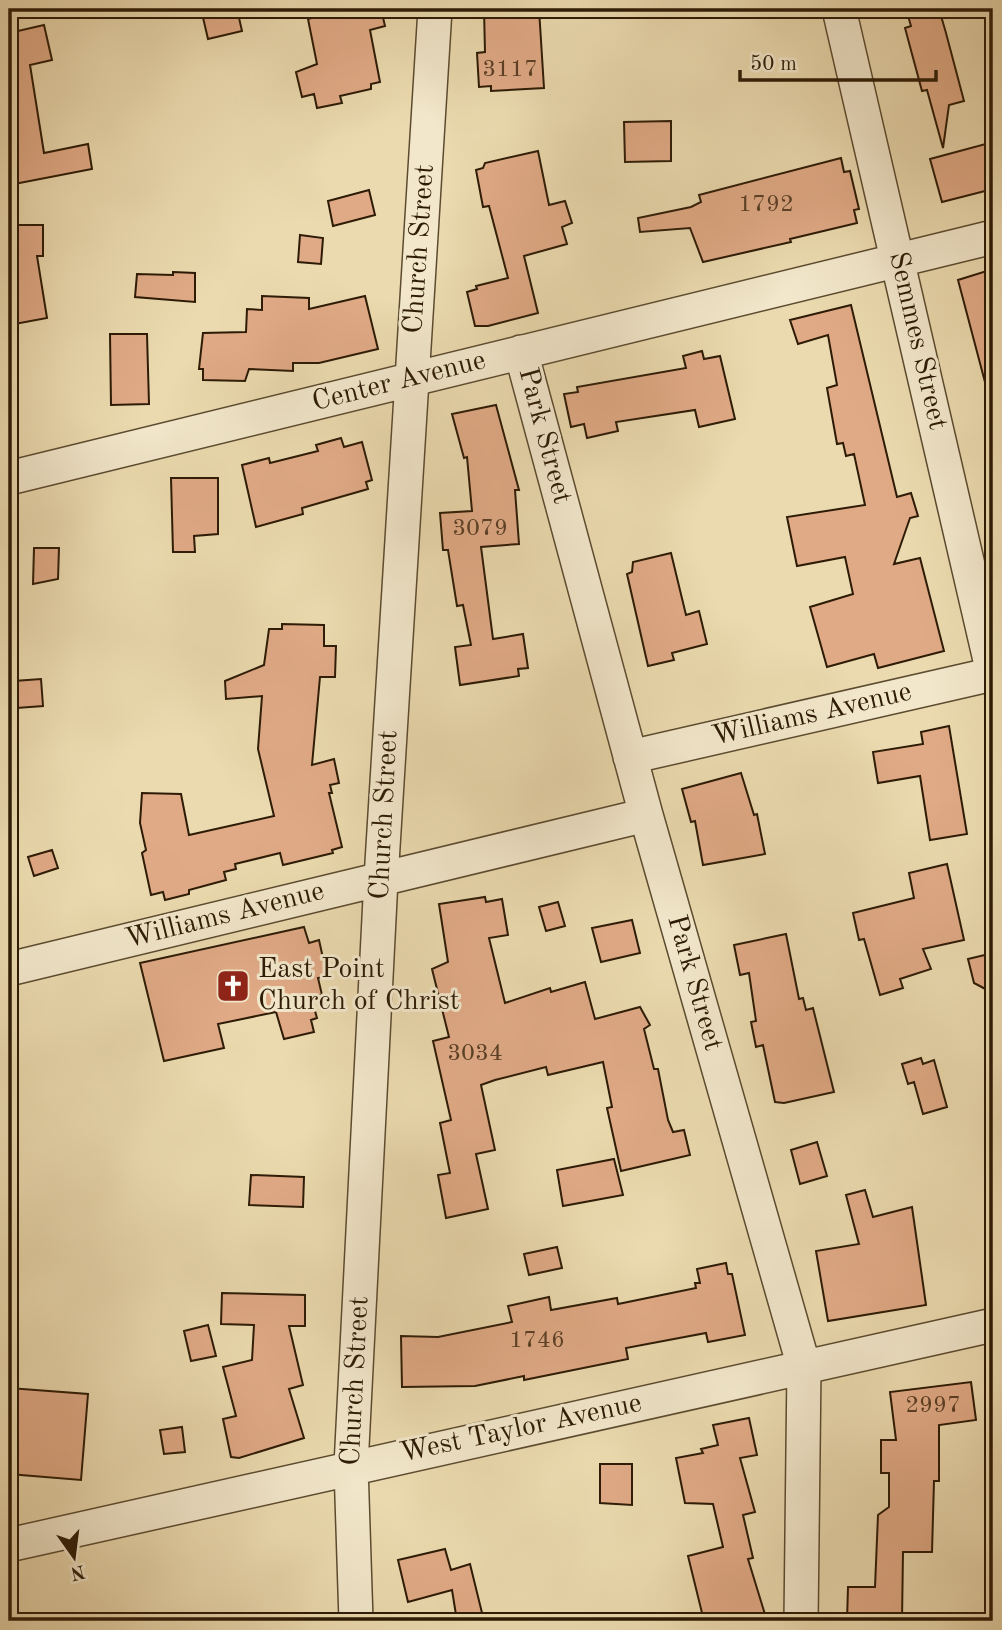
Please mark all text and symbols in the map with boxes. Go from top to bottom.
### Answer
scale bar [740,38,936,82]
text: 50 m [750,54,797,75]
house number: 3117 [482,58,538,82]
street label: Church Street [400,163,440,335]
house number: 1792 [738,193,794,217]
street label: Semmes Street [883,249,951,433]
street label: Center Avenue [309,347,489,417]
street label: Park Street [512,365,576,507]
house number: 3079 [452,517,508,541]
street label: Williams Avenue [710,678,914,752]
street label: Church Street [367,729,403,901]
street label: Williams Avenue [123,878,327,954]
street label: Park Street [661,912,727,1054]
place label: East Point Church of Christ [258,956,460,1016]
church icon: East Point Church of Christ [214,967,252,1005]
house number: 3034 [447,1042,503,1066]
street label: Church Street [338,1295,374,1467]
house number: 1746 [509,1329,565,1353]
street label: West Taylor Avenue [398,1390,644,1468]
house number: 2997 [905,1394,961,1418]
north arrow [38,1522,108,1592]
text: N [68,1560,87,1582]

